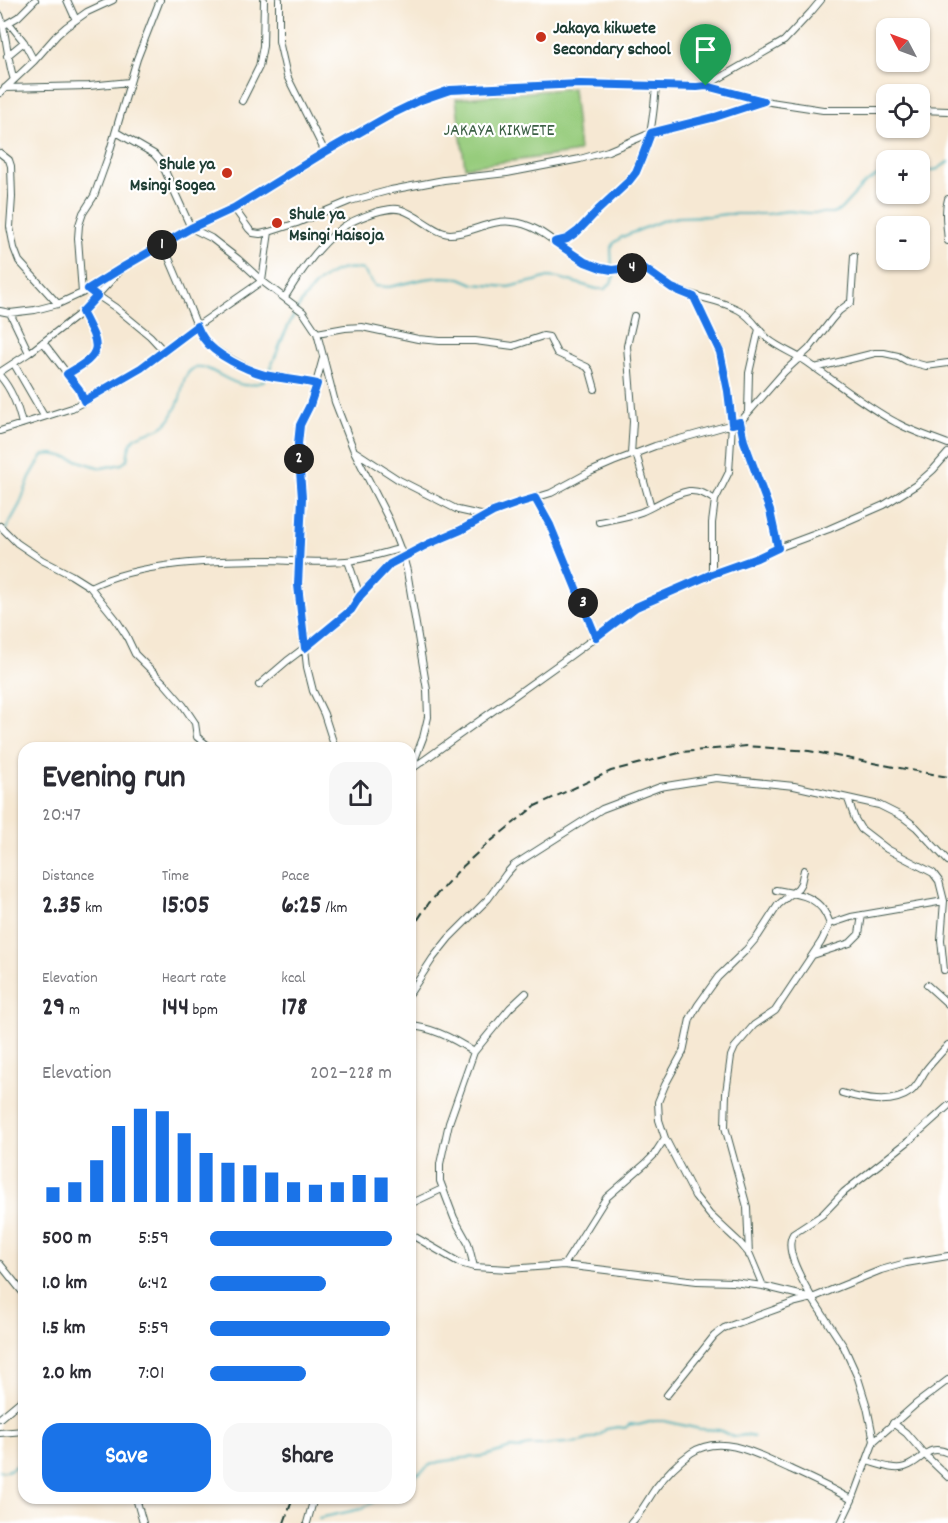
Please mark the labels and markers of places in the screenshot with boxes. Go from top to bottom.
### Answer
place label: Jakaya kikwete Secondary school [553,17,671,63]
pin [680,24,731,86]
marker: Jakaya kikwete Secondary school [534,30,548,44]
place label: Shule ya Msingi Sogea [130,153,216,199]
marker: Shule ya Msingi Sogea [220,166,234,180]
place label: Shule ya Msingi Haisoja [289,203,384,249]
marker: Shule ya Msingi Haisoja [270,216,284,230]
pin: 1 [147,230,177,260]
pin: 4 [617,253,647,283]
pin: 2 [284,444,314,474]
pin: 3 [568,588,598,618]

